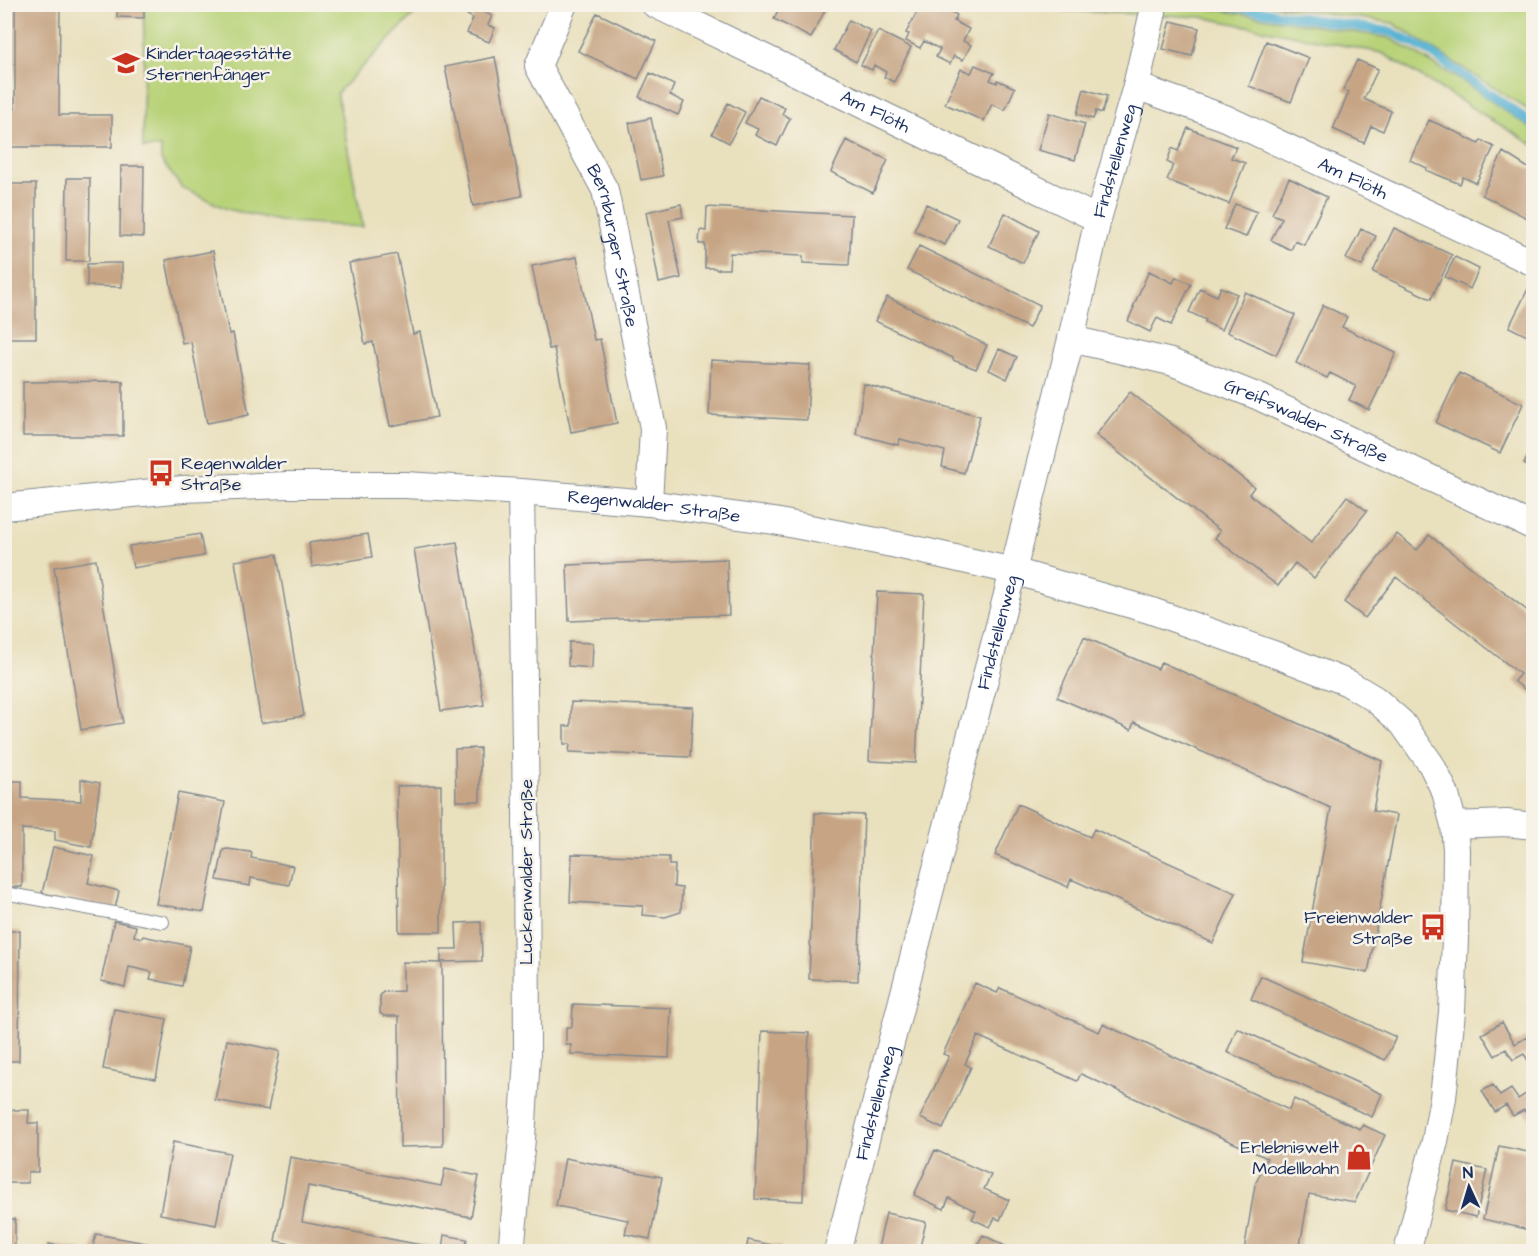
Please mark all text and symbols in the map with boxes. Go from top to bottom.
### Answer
place label: Kindertagesstätte Sternenfänger [146,41,292,88]
school or university icon: Kindertagesstätte Sternenfänger [111,48,141,78]
street label: Am Flöth [836,84,914,139]
street label: Findstellenweg [1087,101,1144,221]
street label: Am Flöth [1314,151,1392,206]
street label: Bernburger Straße [580,160,644,330]
street label: Greifswalder Straße [1221,372,1392,469]
place label: Regenwalder Straße [181,451,287,497]
bus stop icon: Regenwalder Straße [146,458,176,488]
street label: Regenwalder Straße [567,484,742,529]
street label: Findstellenweg [971,572,1025,693]
street label: Luckenwalder Straße [514,779,539,965]
place label: Freienwalder Straße [1304,905,1413,951]
bus stop icon: Freienwalder Straße [1418,912,1448,942]
street label: Findstellenweg [849,1043,904,1163]
place label: Erlebniswelt Modellbahn [1241,1135,1340,1181]
shop icon: Erlebniswelt Modellbahn [1344,1142,1374,1172]
north arrow [1439,1157,1499,1217]
text: N [1462,1162,1474,1184]

